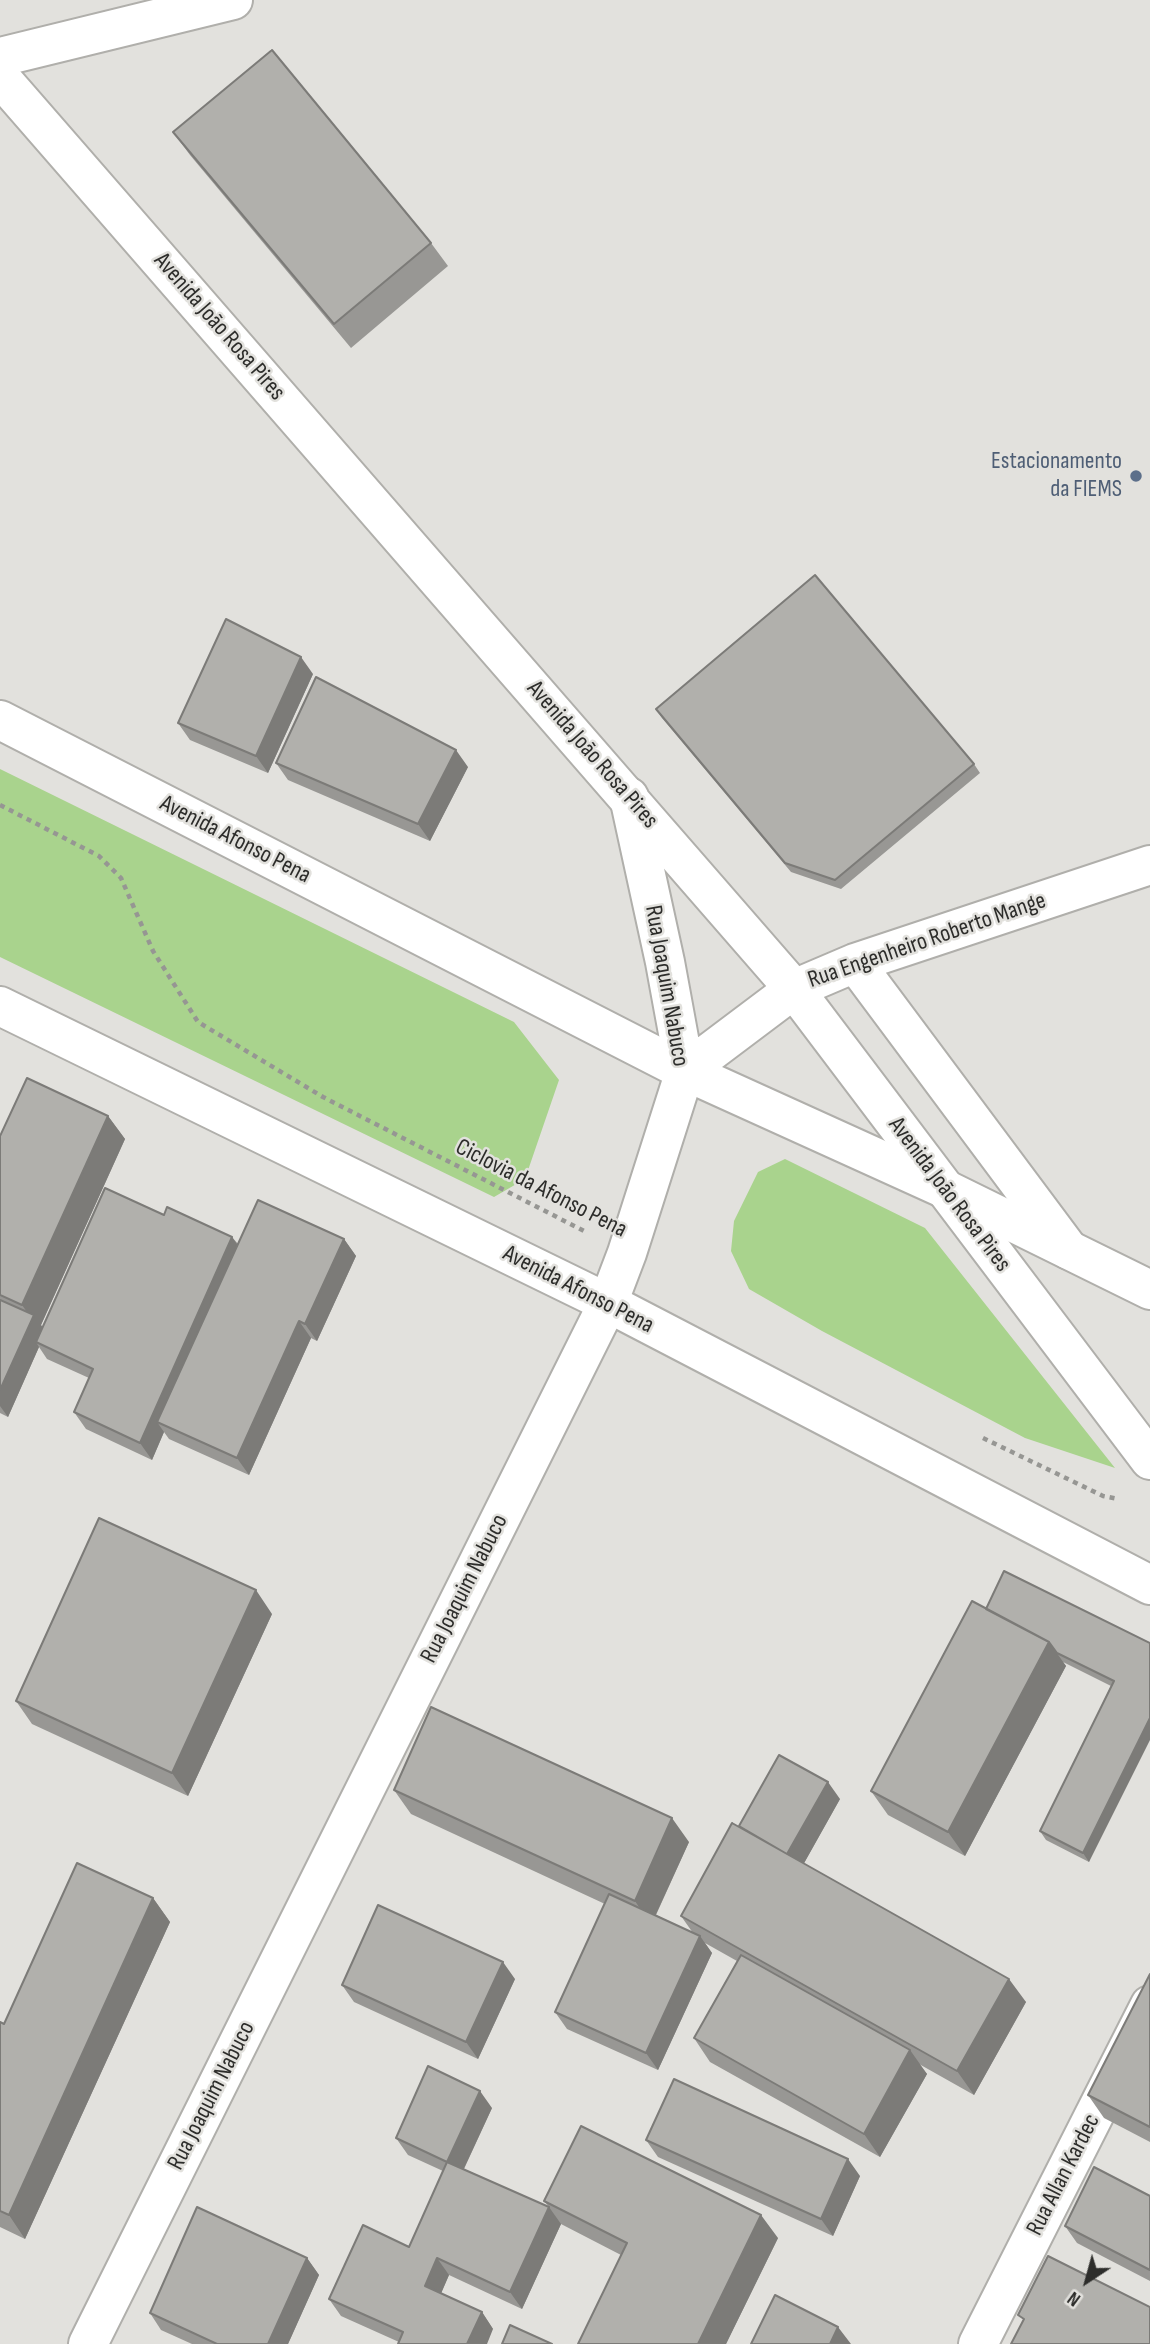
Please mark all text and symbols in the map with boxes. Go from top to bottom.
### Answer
street label: Avenida João Rosa Pires [147,247,291,407]
place label: Estacionamento da FIEMS [991,448,1122,504]
marker: Estacionamento da FIEMS [1128,468,1144,484]
street label: Avenida João Rosa Pires [520,675,664,835]
street label: Avenida Afonso Pena [155,790,315,890]
street label: Rua Engenheiro Roberto Mange [804,887,1050,995]
street label: Rua Joaquim Nabuco [638,903,694,1069]
street label: Avenida João Rosa Pires [882,1112,1016,1278]
street label: Ciclovia da Afonso Pena [450,1133,632,1245]
street label: Avenida Afonso Pena [498,1240,658,1340]
street label: Rua Joaquim Nabuco [415,1510,515,1668]
street label: Rua Joaquim Nabuco [162,2017,262,2175]
street label: Rua Allan Kardec [1021,2109,1107,2241]
north arrow [1052,2246,1122,2316]
text: N [1063,2286,1085,2311]

